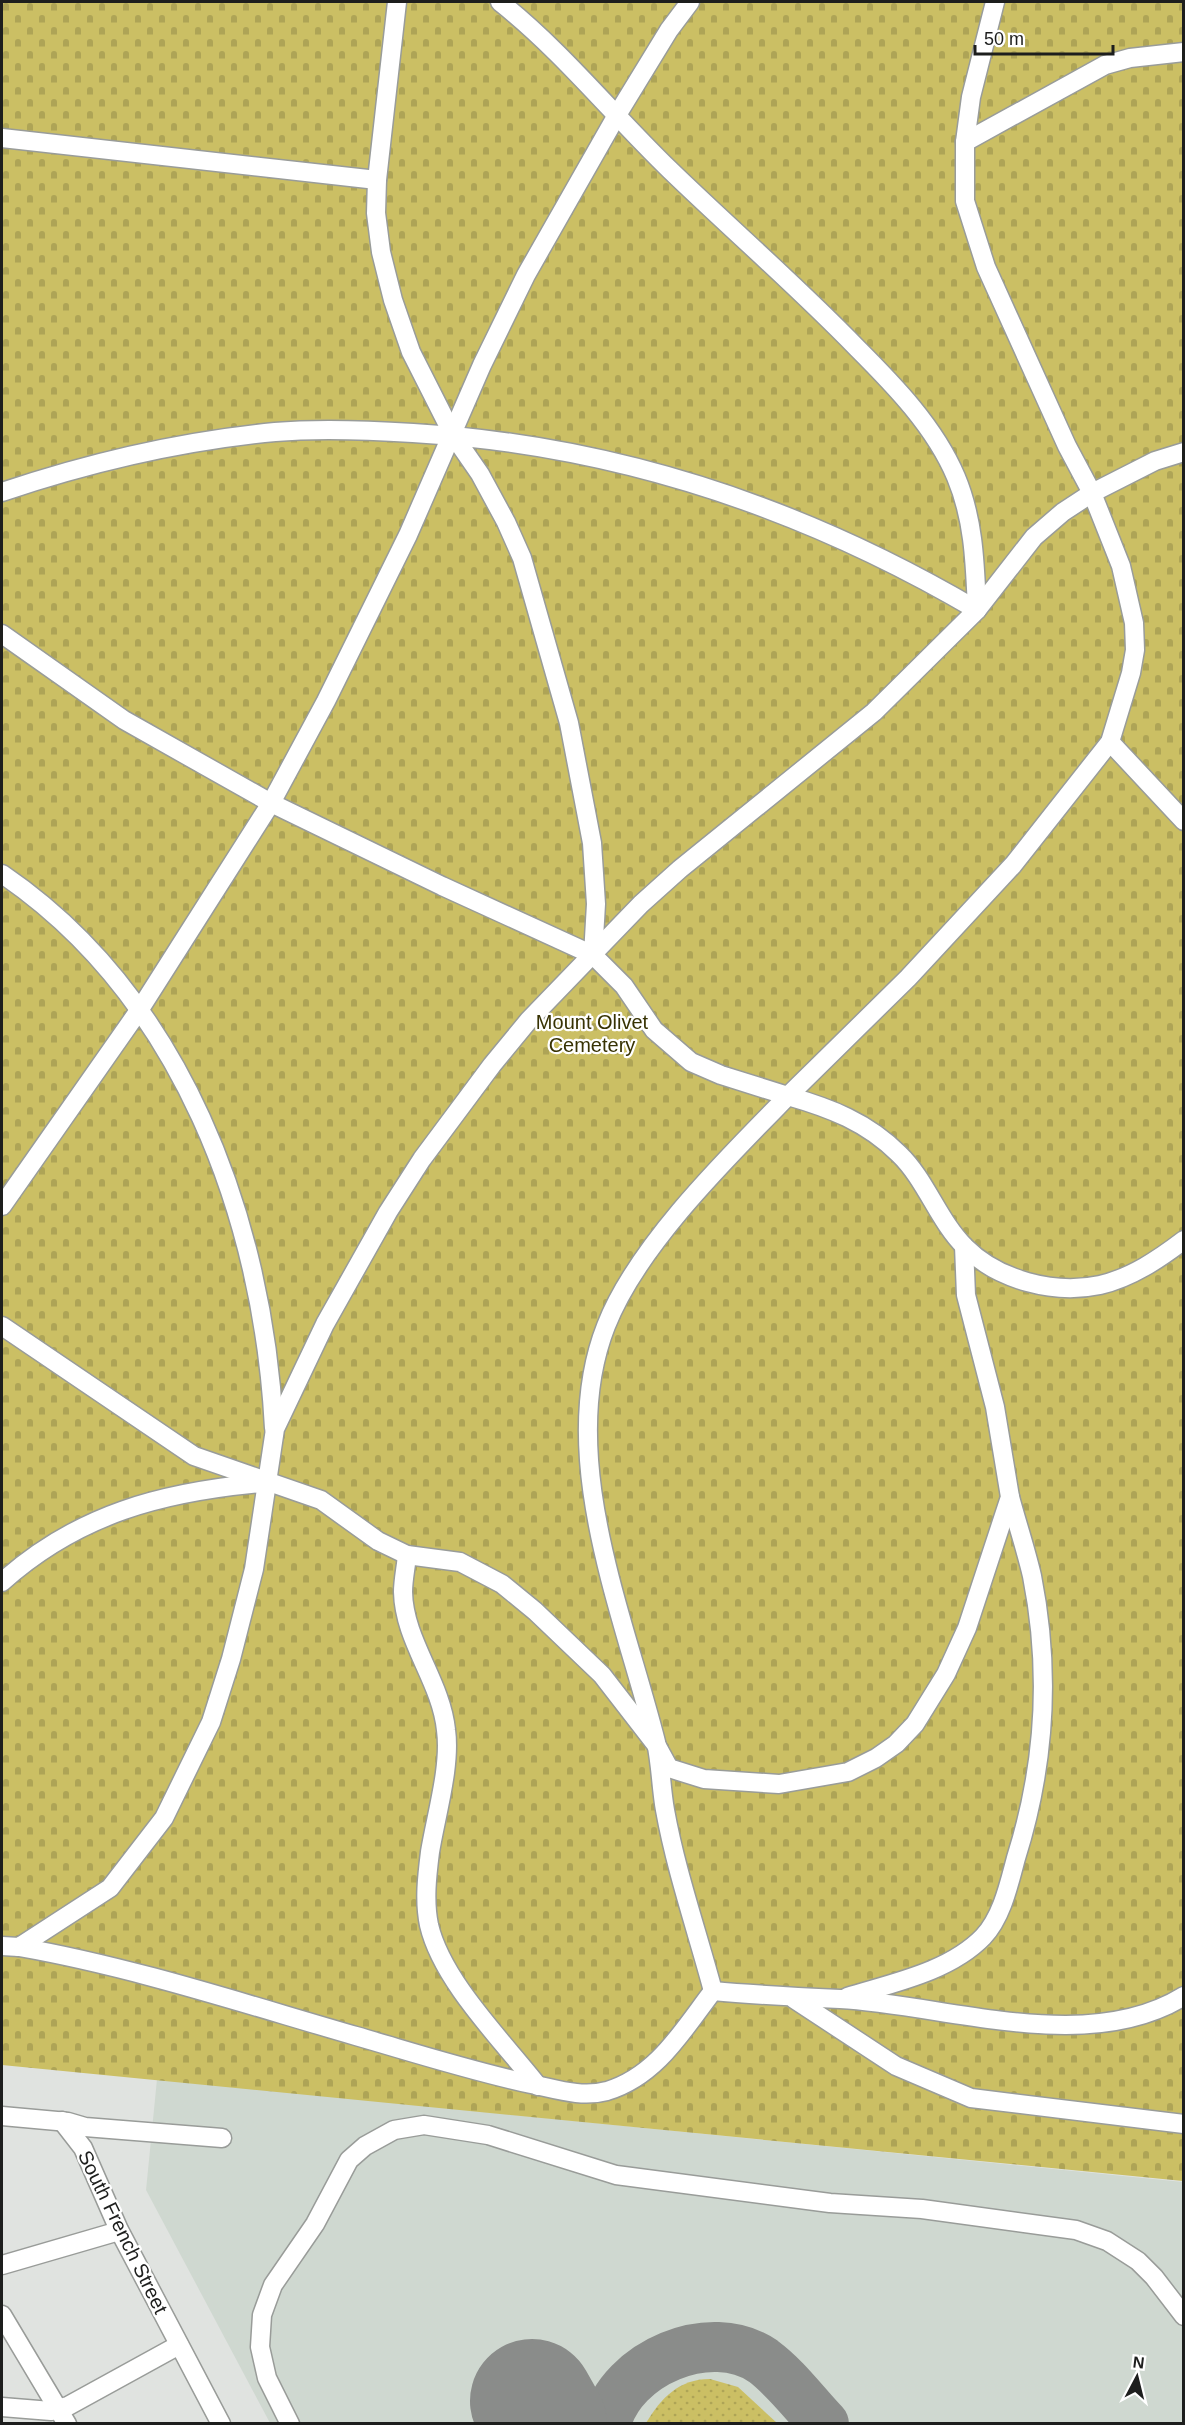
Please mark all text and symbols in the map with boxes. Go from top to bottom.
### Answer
scale bar [975,18,1113,56]
text: 50 m [984,29,1024,49]
park label: Mount Olivet Cemetery [536,1011,649,1056]
street label: South French Street [74,2147,172,2318]
north arrow [1107,2347,1167,2407]
text: N [1132,2353,1146,2372]

